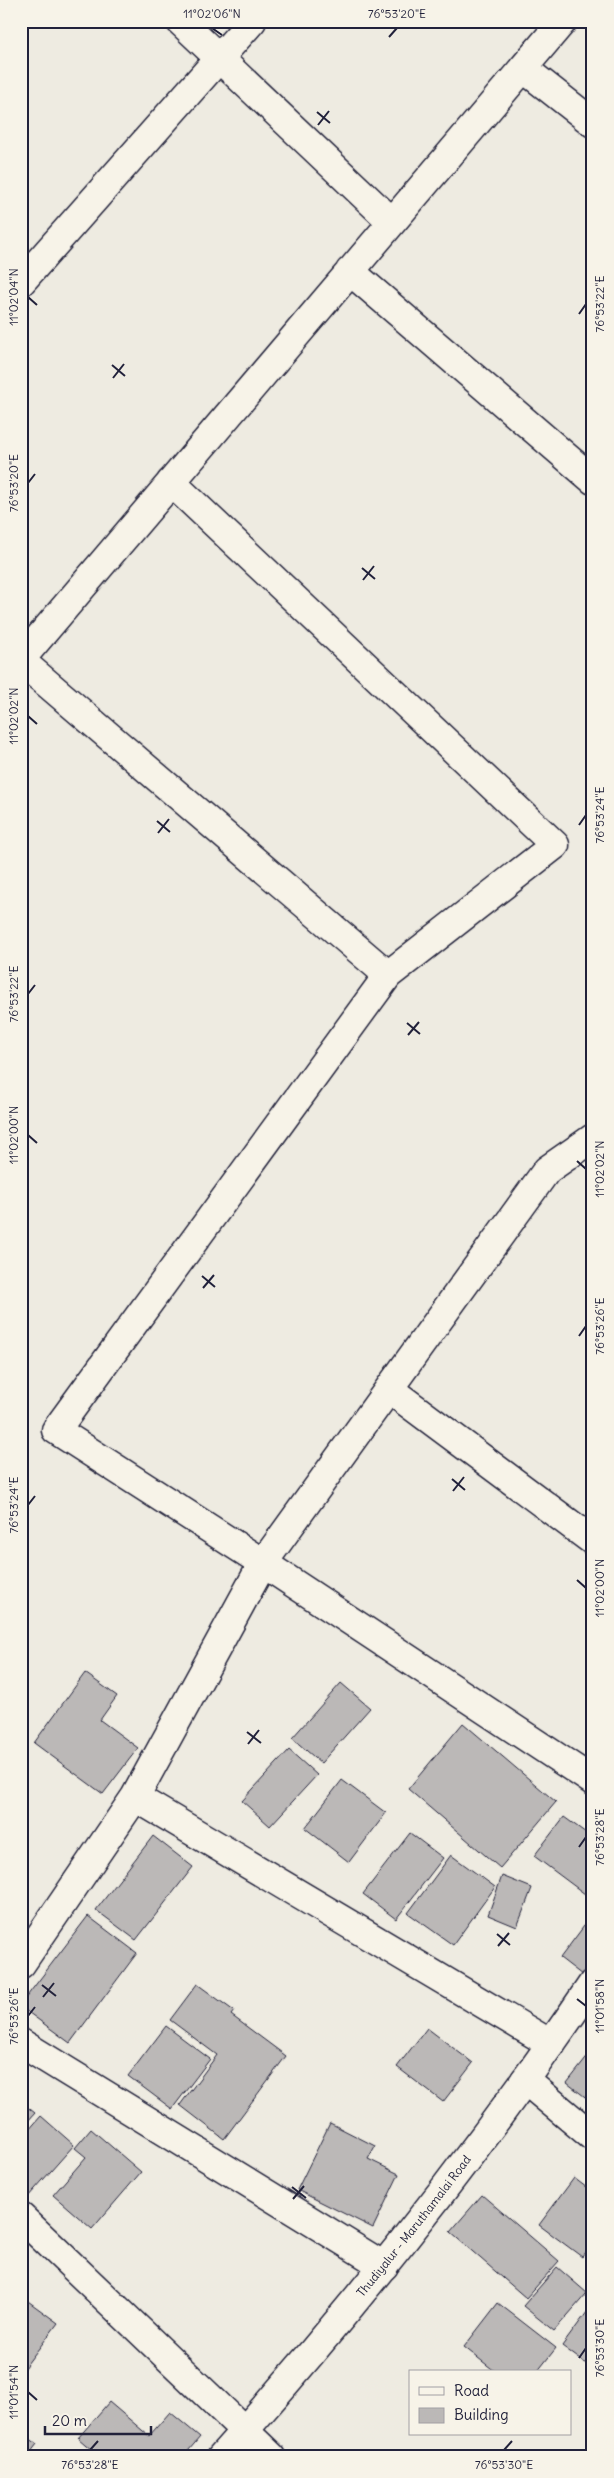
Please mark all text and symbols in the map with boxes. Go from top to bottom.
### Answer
text: 11°02'06"N [183,6,241,21]
text: 76°53'20"E [368,6,426,21]
text: 11°02'04"N [6,268,21,326]
text: 76°53'22"E [592,276,607,332]
text: 76°53'20"E [6,454,21,512]
text: 11°02'02"N [6,687,21,745]
text: 76°53'24"E [592,786,607,844]
text: 76°53'22"E [6,966,21,1022]
text: 11°02'00"N [6,1106,21,1164]
text: 11°02'02"N [592,1140,607,1198]
text: 76°53'26"E [592,1297,607,1355]
text: 76°53'24"E [6,1476,21,1534]
text: 11°02'00"N [592,1559,607,1617]
text: 76°53'28"E [592,1808,607,1866]
text: 11°01'58"N [592,1979,607,2033]
text: 76°53'26"E [6,1987,21,2045]
street label: Thudiyalur - Maruthamalai Road [353,2152,474,2300]
text: 76°53'30"E [592,2319,607,2377]
text: 11°01'54"N [6,2365,21,2419]
legend [409,2370,572,2436]
text: Road [454,2381,489,2400]
scale bar [45,2403,151,2435]
text: Building [454,2405,509,2424]
text: 20 m [52,2411,87,2430]
text: 76°53'28"E [61,2457,119,2472]
text: 76°53'30"E [475,2457,533,2472]

